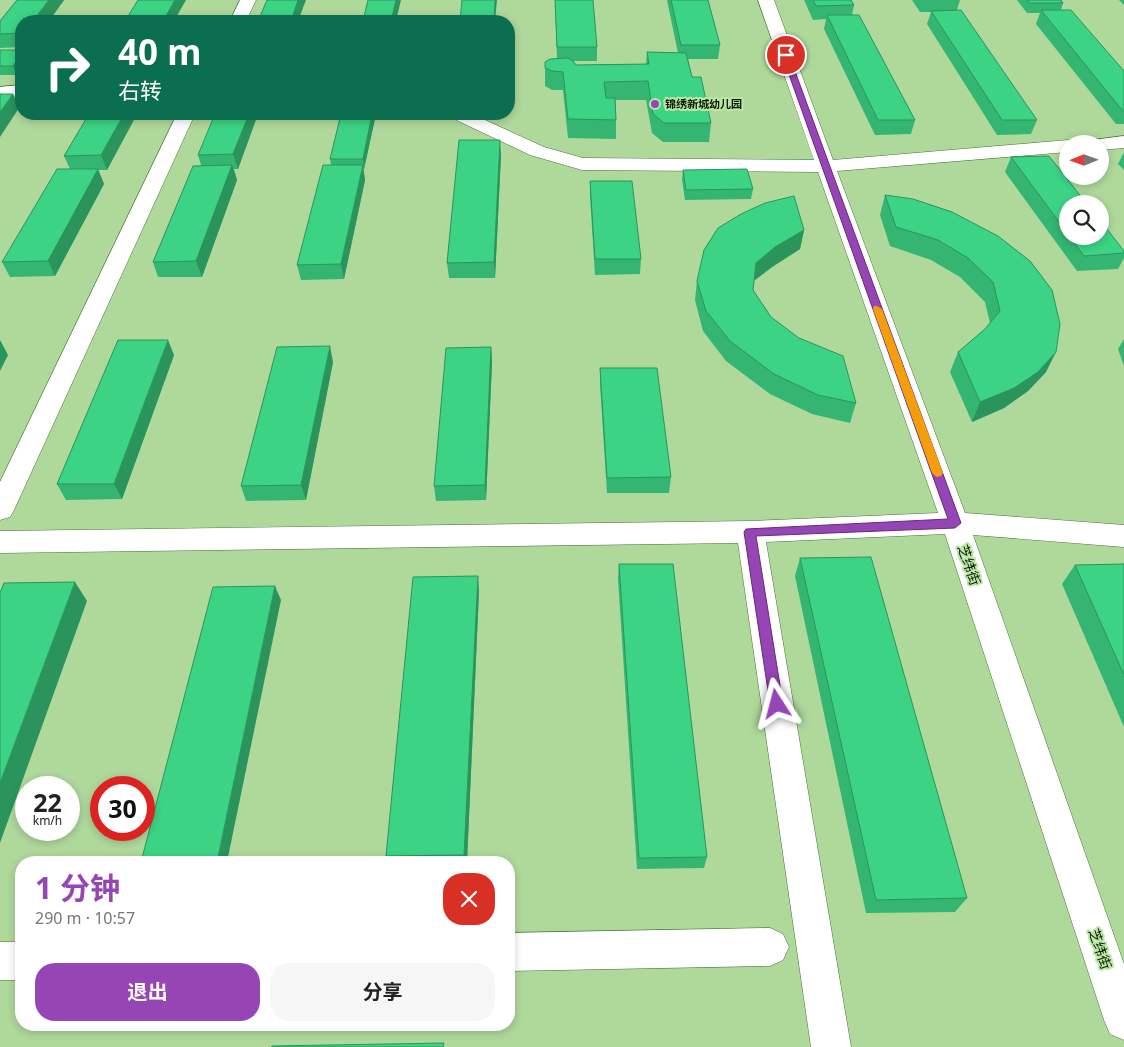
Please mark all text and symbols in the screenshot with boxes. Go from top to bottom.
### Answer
text: 40 m [118,28,201,75]
pin [765,34,807,76]
icon: right [35,35,100,100]
icon: arrive [772,41,800,69]
text: 右转 [118,75,162,105]
place label: 锦绣新城幼儿园 [665,96,742,111]
marker: 锦绣新城幼儿园 [649,98,661,110]
north arrow [1059,135,1109,185]
map controls [1059,135,1109,245]
button: search [1059,195,1109,245]
street label: 芝纬街 [954,542,985,588]
position arrow [750,677,802,729]
speed limit sign: 30 [90,776,155,841]
text: 22 [33,785,62,819]
text: km/h [33,812,62,829]
text: 1 分钟 [35,867,120,908]
button: close [443,873,495,925]
text: 290 m · 10:57 [35,907,135,929]
street label: 芝纬街 [1085,926,1116,972]
button: 退出 [35,963,260,1021]
button: 分享 [270,963,495,1021]

